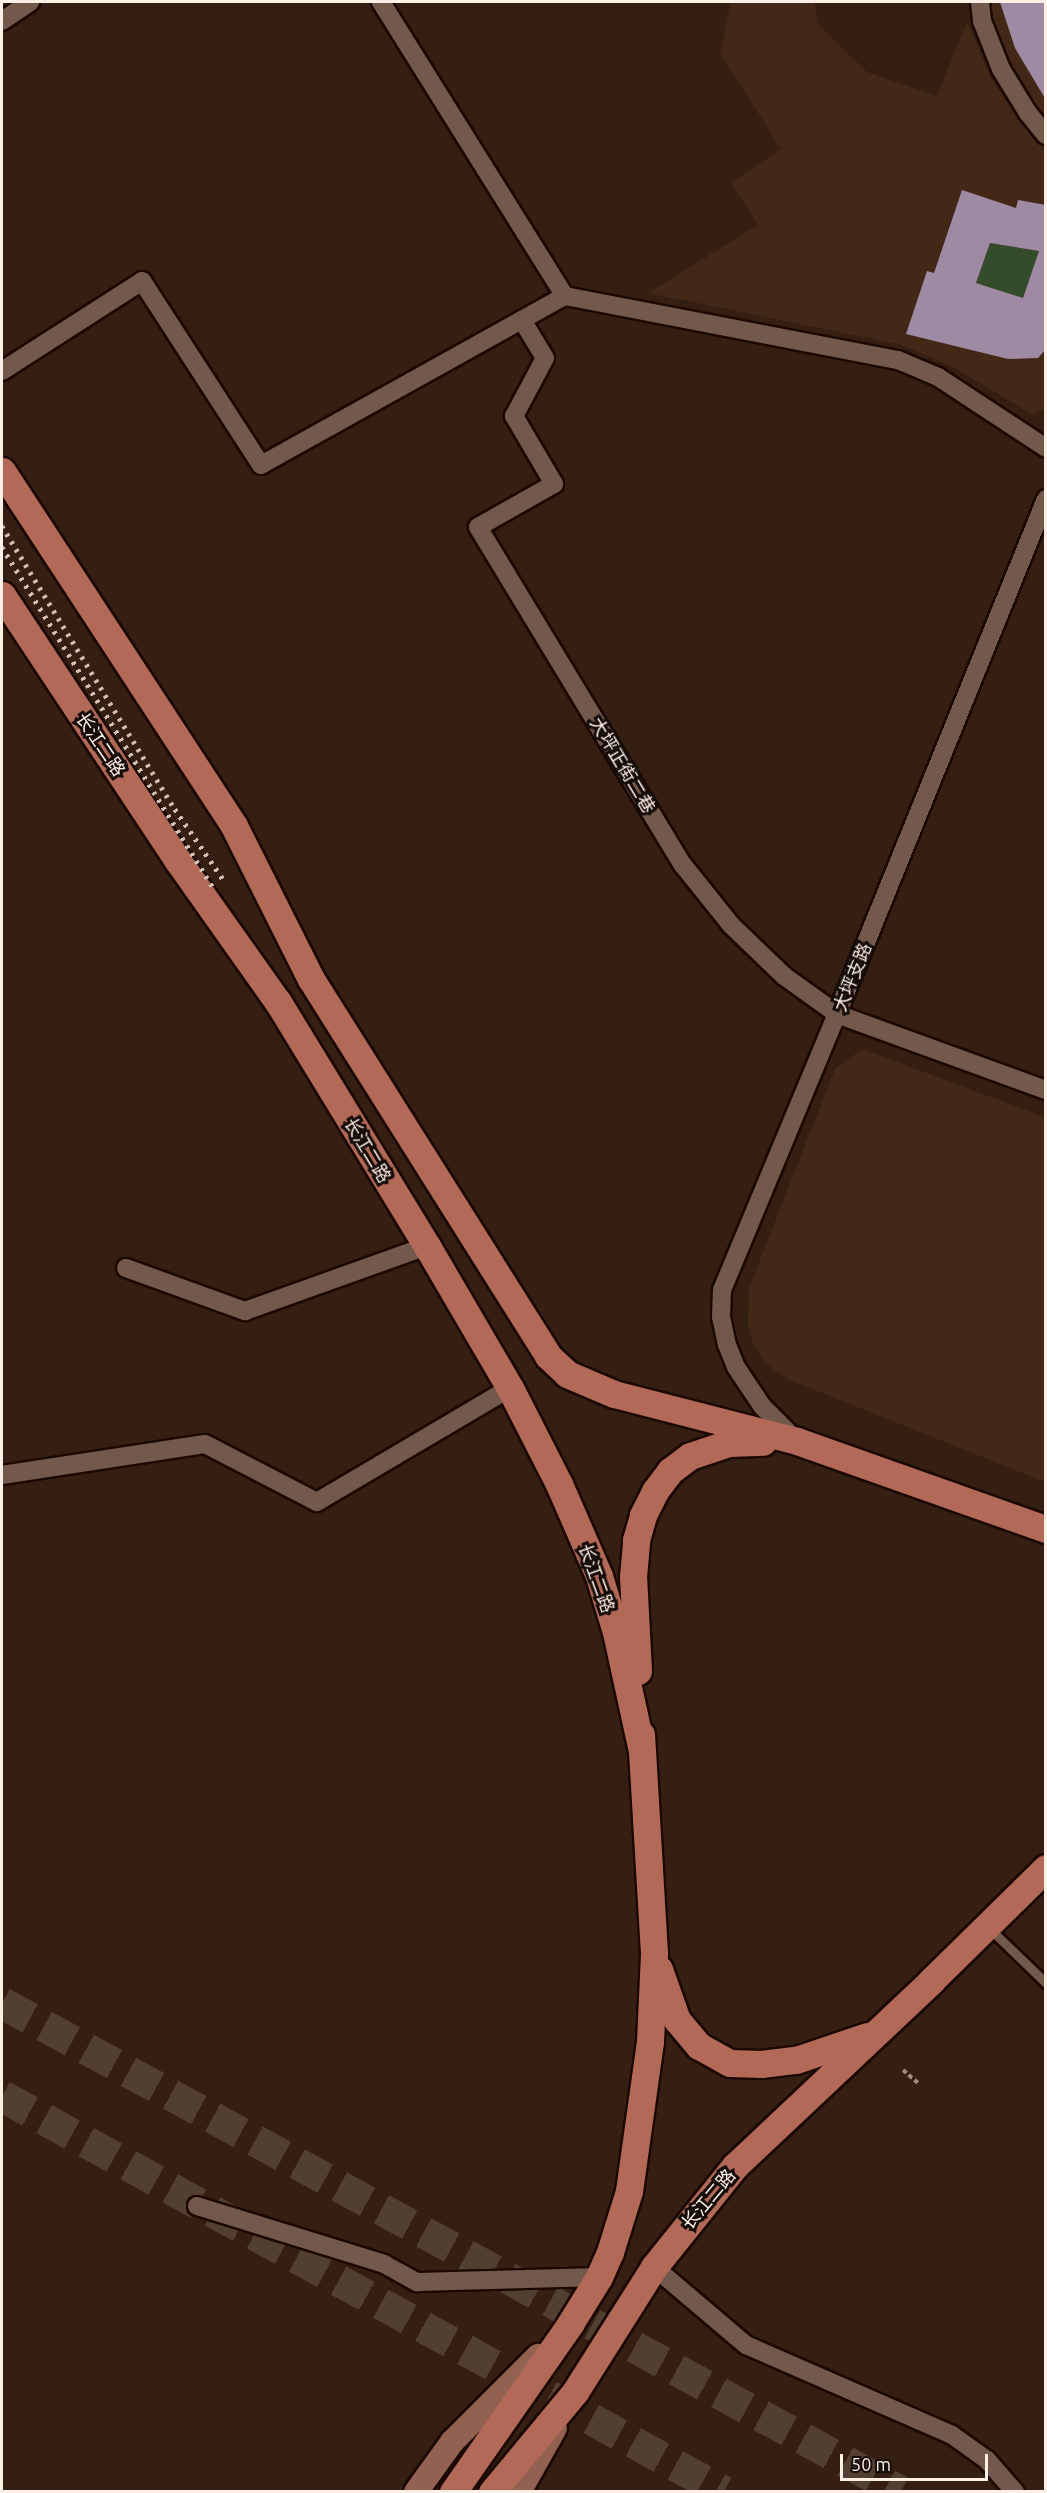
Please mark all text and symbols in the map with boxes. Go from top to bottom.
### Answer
street label: 长江二路 [72,708,130,780]
street label: 大坪正街二巷 [586,713,660,817]
street label: 大坪支路 [829,940,875,1014]
street label: 长江二路 [340,1114,396,1186]
street label: 长江二路 [575,1540,619,1616]
street label: 长江二路 [677,2164,739,2234]
scale bar [843,2442,992,2480]
text: 50 m [851,2454,891,2474]

